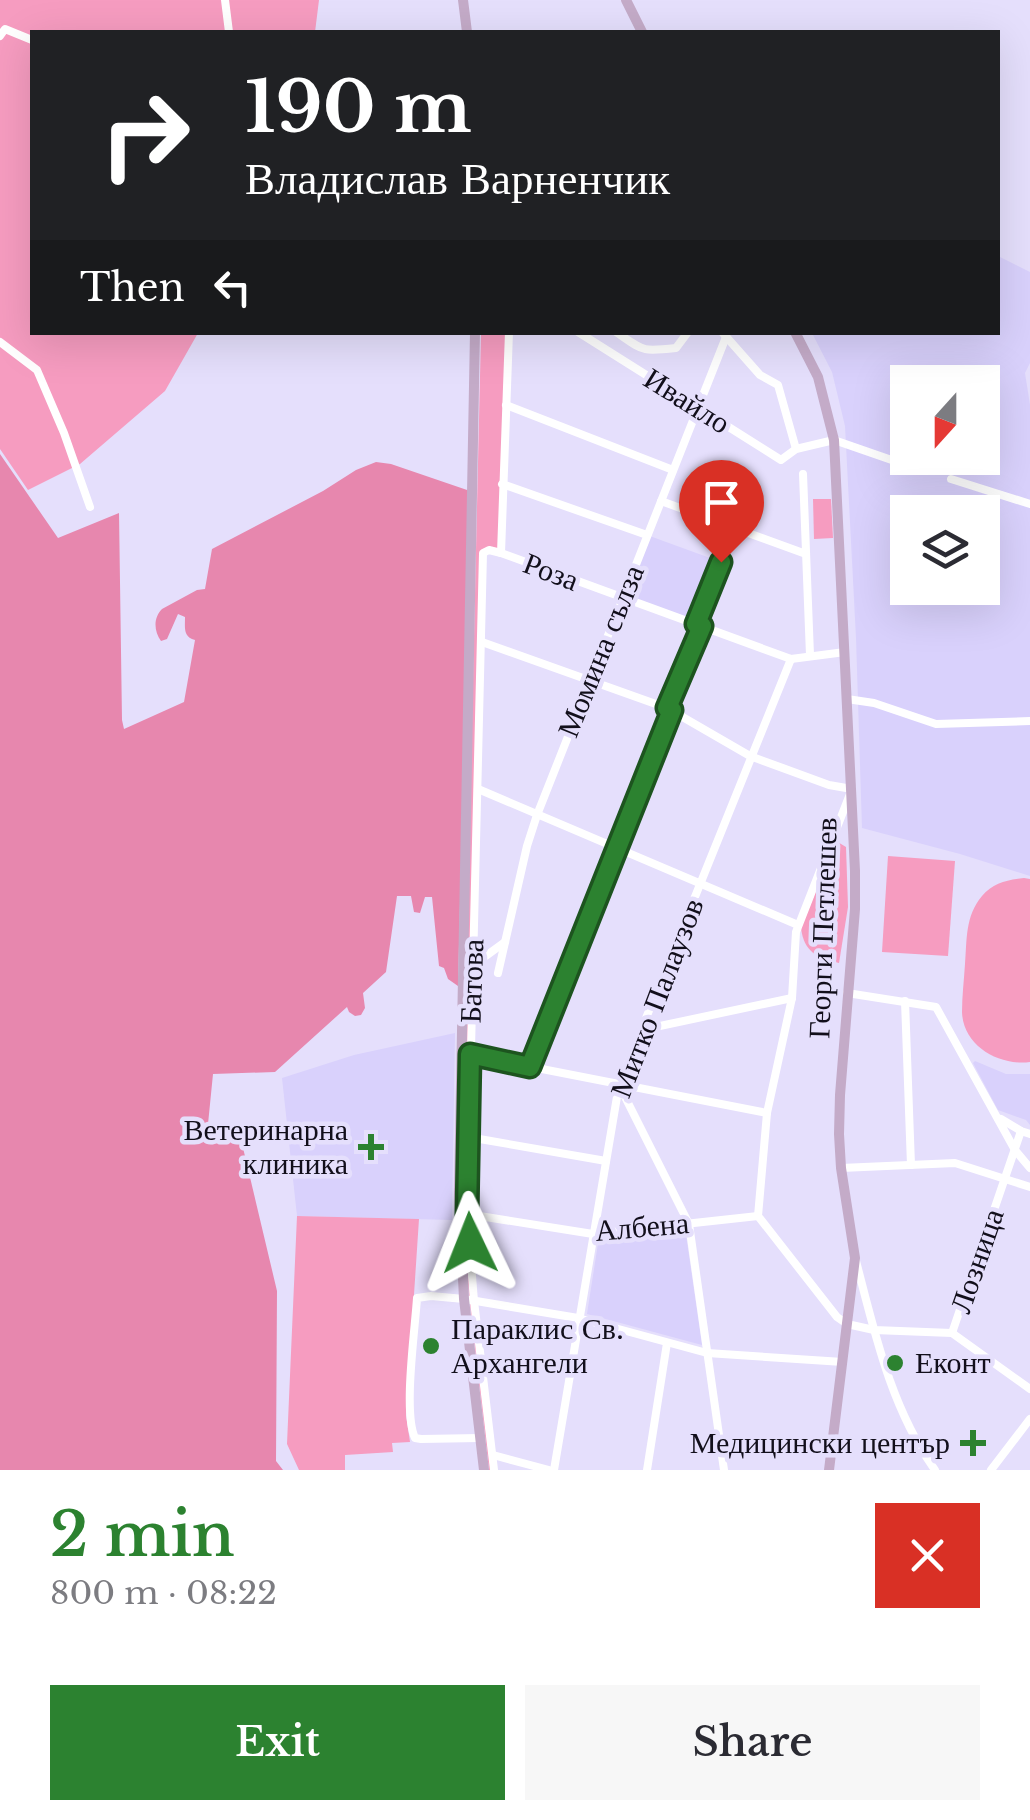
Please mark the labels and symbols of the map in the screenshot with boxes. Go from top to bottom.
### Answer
street label: Ивайло [637,360,737,441]
north arrow [890,365,1000,475]
pin [679,460,764,563]
street label: Роза [518,544,584,599]
street label: Момина сълза [549,559,652,742]
street label: Георги Петлешев [800,817,845,1039]
street label: Митко Палаузов [602,893,711,1103]
street label: Батова [452,938,491,1024]
place label: Ветеринарна клиника [183,1111,348,1182]
marker: Ветеринарна клиника [358,1134,384,1160]
position arrow [418,1191,522,1295]
street label: Албена [593,1204,690,1249]
street label: Лозница [941,1204,1012,1318]
place label: Параклис Св. Архангели [451,1310,624,1381]
marker: Параклис Св. Архангели [420,1335,442,1357]
place label: Еконт [915,1344,991,1381]
marker: Еконт [884,1352,906,1374]
place label: Медицински център [690,1424,950,1461]
marker: Медицински център [960,1430,986,1456]

